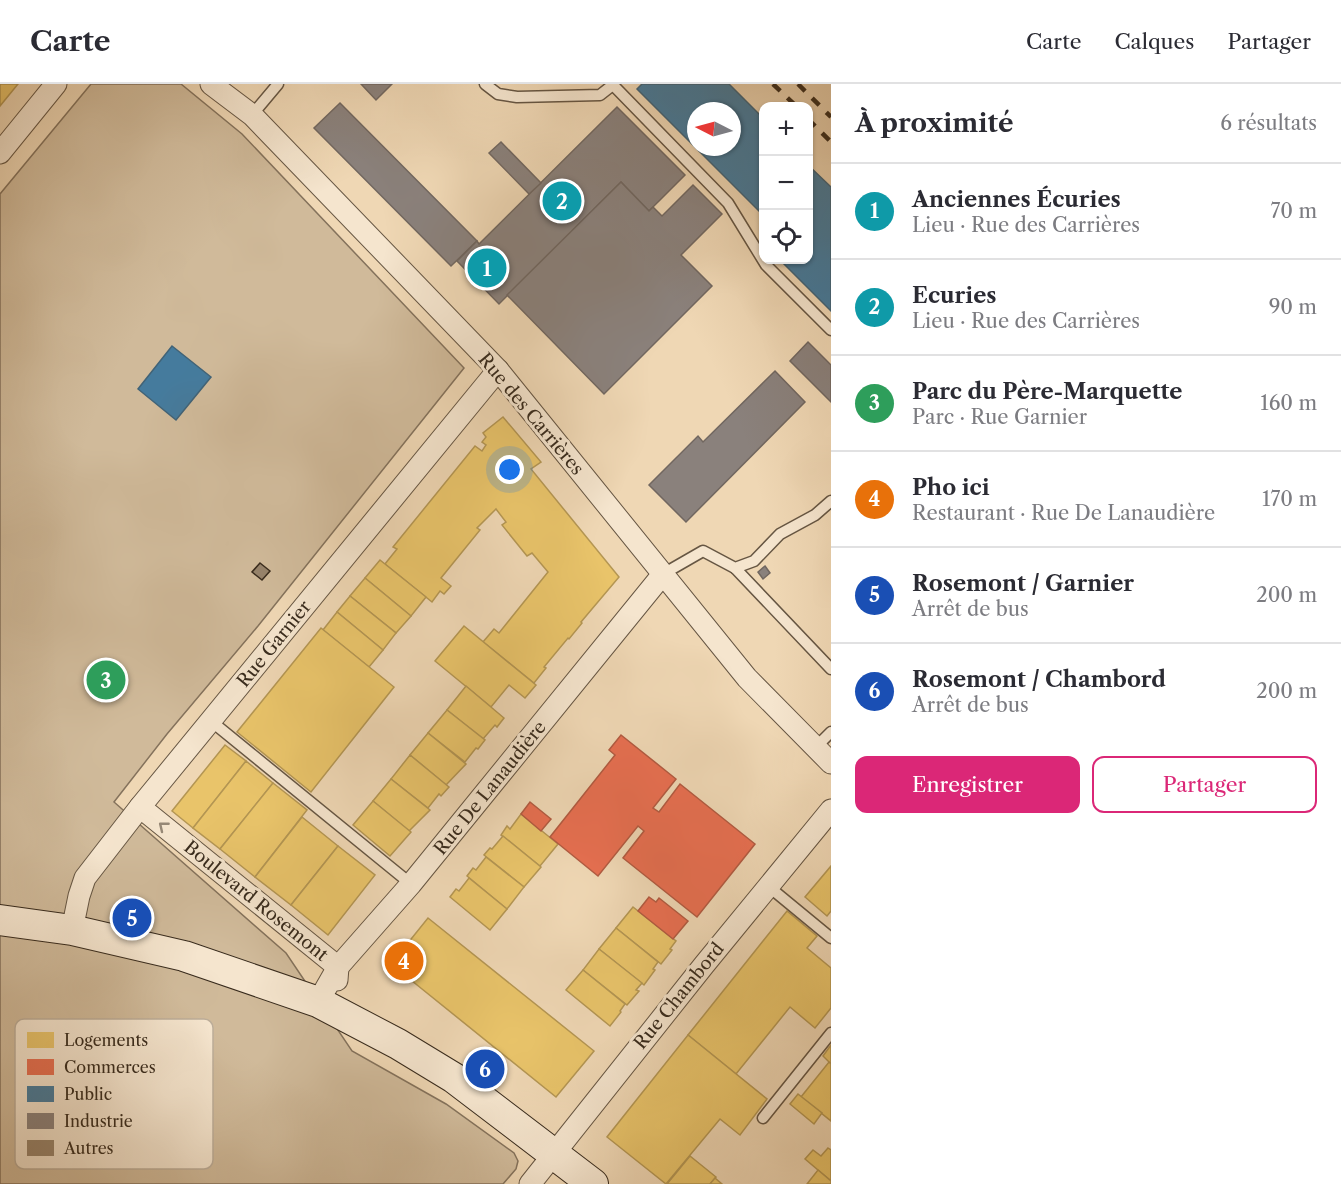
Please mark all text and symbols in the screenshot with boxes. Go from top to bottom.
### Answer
text: Carte [30,24,110,58]
text: Carte [1026,29,1081,54]
text: Calques [1114,29,1194,54]
text: Partager [1227,29,1311,54]
north arrow [687,102,741,156]
map controls [759,102,813,264]
button: + [759,102,813,156]
text: À proximité [855,107,1014,139]
text: 6 résultats [1220,111,1317,135]
button: − [759,156,813,210]
pin: 2 [542,178,582,224]
text: Anciennes Écuries [912,186,1121,213]
text: 1 [870,199,879,223]
text: 70 m [1271,199,1317,223]
button: locate [759,210,813,264]
text: Lieu · Rue des Carrières [912,213,1140,237]
pin: 1 [468,246,506,291]
text: Ecuries [912,282,997,309]
text: 2 [869,295,880,319]
text: 90 m [1269,295,1317,319]
text: Lieu · Rue des Carrières [912,309,1140,333]
street label: Rue des Carrières [474,349,588,479]
text: Parc du Père-Marquette [912,378,1183,405]
text: 3 [869,391,880,415]
text: 160 m [1260,391,1317,415]
text: Parc · Rue Garnier [912,405,1087,429]
your location [495,455,524,484]
text: Pho ici [912,474,989,501]
text: 4 [869,487,880,511]
text: 170 m [1262,487,1317,511]
text: Restaurant · Rue De Lanaudière [912,501,1215,525]
text: Rosemont / Garnier [912,570,1134,597]
text: 5 [869,583,880,607]
text: 200 m [1256,583,1317,607]
street label: Rue Garnier [232,596,316,692]
text: Arrêt de bus [912,597,1029,621]
pin: 3 [86,658,126,702]
text: Rosemont / Chambord [912,666,1166,693]
text: 6 [869,679,880,703]
text: 200 m [1256,679,1317,703]
text: Arrêt de bus [912,693,1029,717]
street label: Rue De Lanaudière [429,717,551,859]
button: Enregistrer [855,756,1080,813]
button: Partager [1092,756,1317,813]
one-way arrow [159,822,170,833]
street label: Boulevard Rosemont [180,836,333,966]
pin: 5 [112,896,152,940]
pin: 4 [384,938,424,984]
street label: Rue Chambord [629,938,729,1054]
legend [15,1019,213,1169]
text: Logements [64,1030,148,1050]
pin: 6 [466,1046,504,1092]
text: Commerces [64,1057,156,1077]
text: Public [64,1084,112,1104]
text: Industrie [64,1111,133,1131]
text: Autres [63,1138,114,1158]

